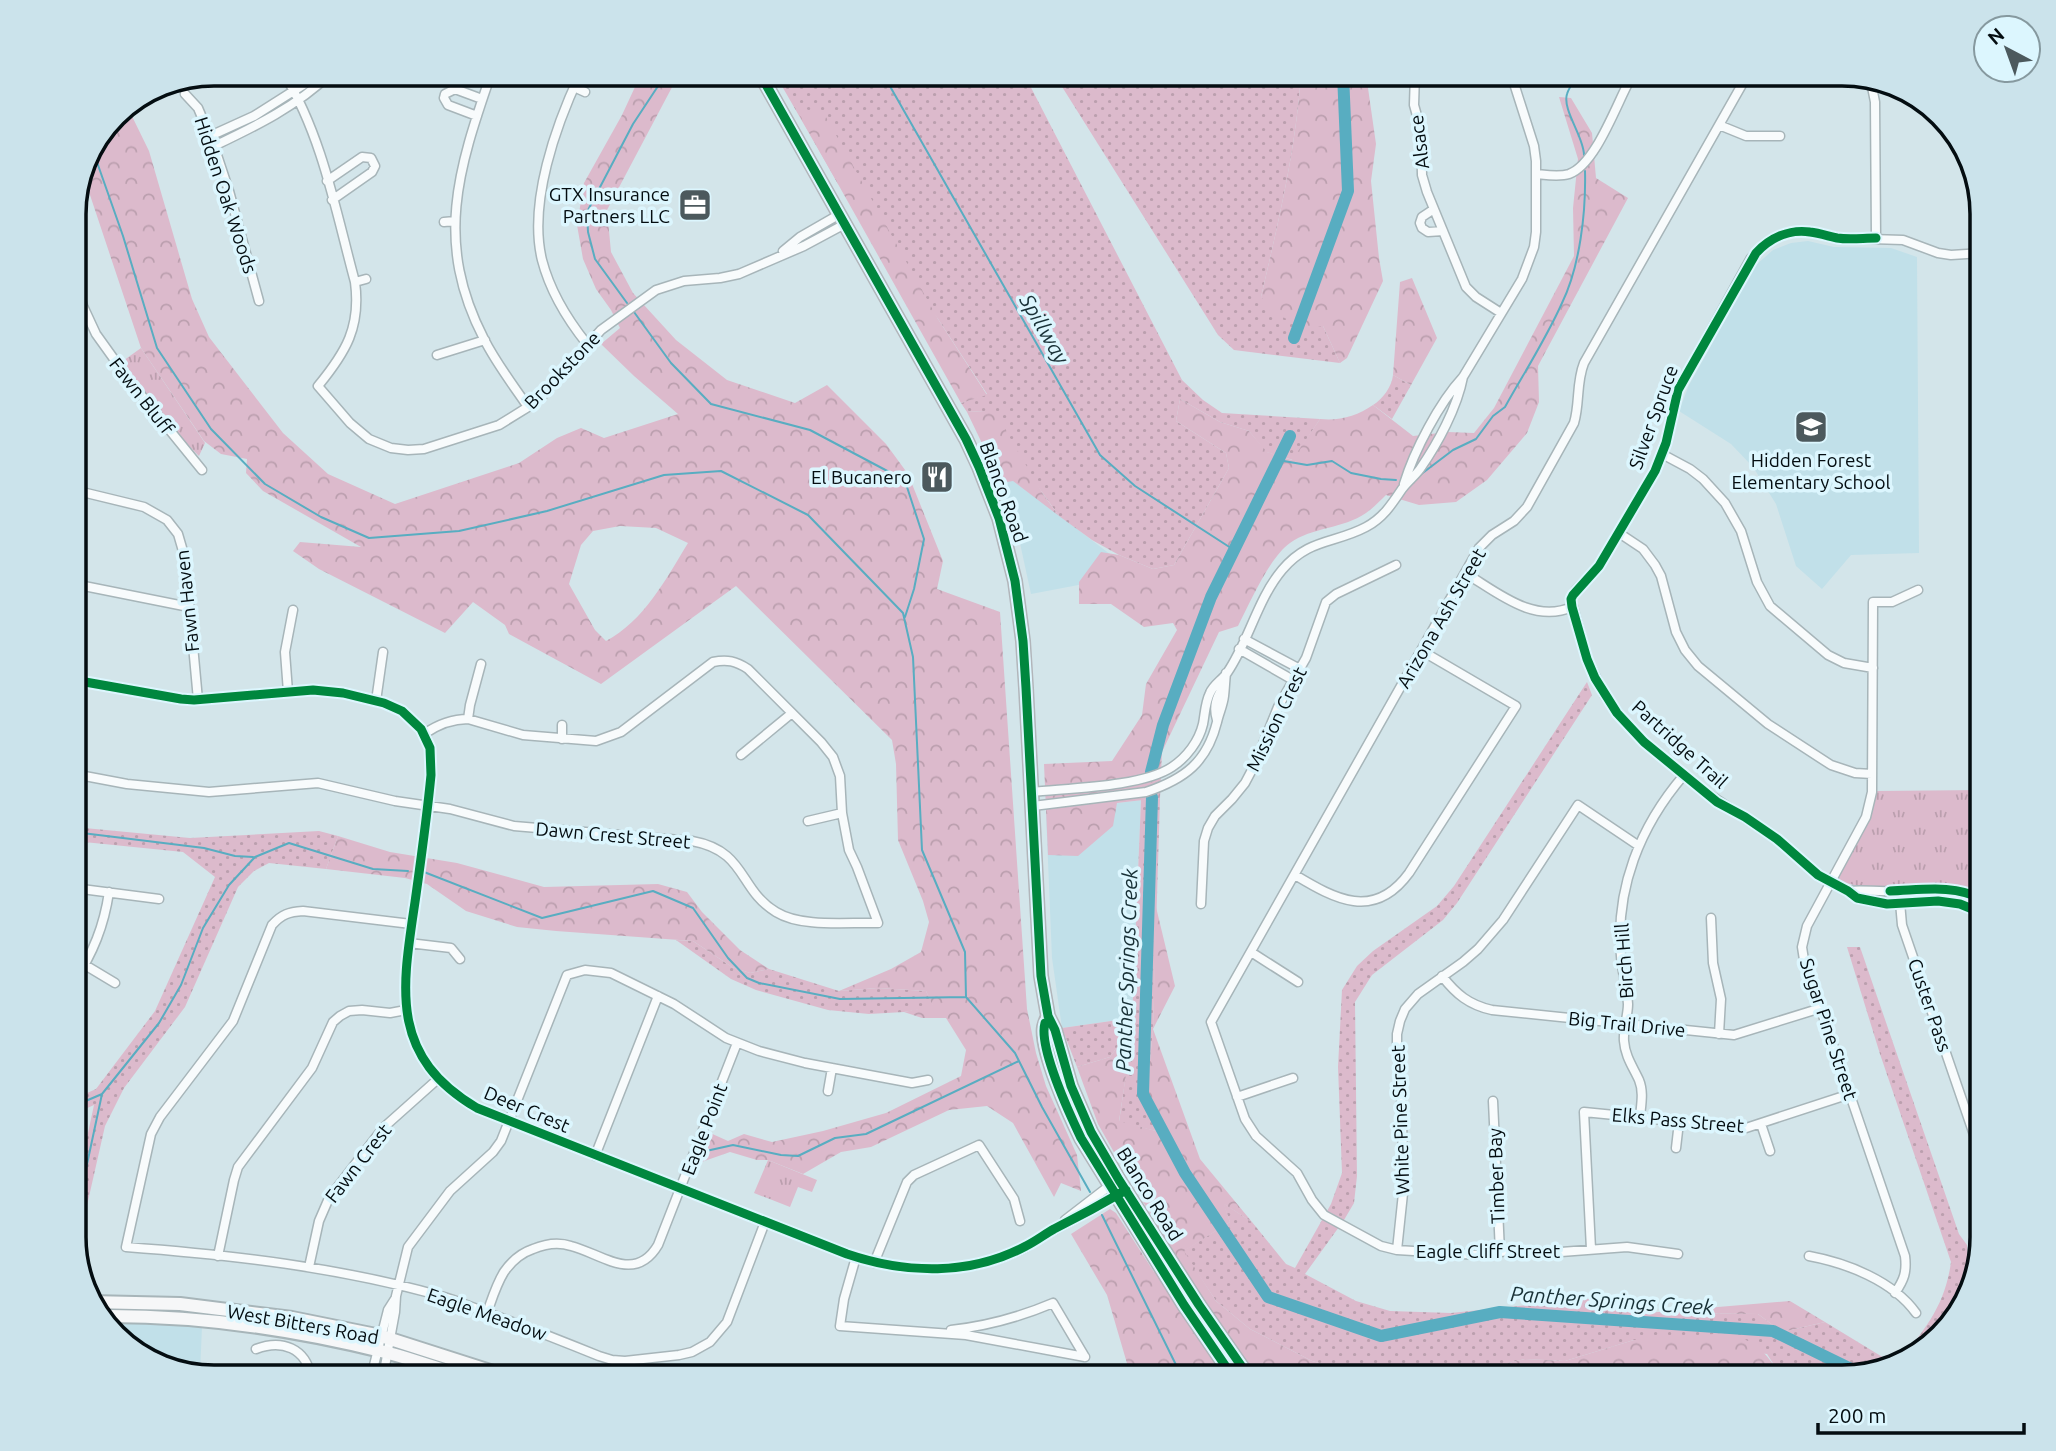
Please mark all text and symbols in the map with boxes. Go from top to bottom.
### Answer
north arrow [1972,14,2042,84]
text: N [1983,23,2008,49]
street label: Hidden Oak Woods [190,114,262,276]
street label: Alsace [1405,114,1433,170]
place label: GTX Insurance Partners LLC [549,183,670,227]
office icon: GTX Insurance Partners LLC [676,186,714,224]
water label: Spillway [1015,289,1075,368]
street label: Brookstone [520,327,604,413]
street label: Fawn Bluff [105,353,179,439]
street label: Silver Spruce [1624,362,1682,472]
school or university icon: Hidden Forest Elementary School [1792,408,1830,446]
street label: Blanco Road [976,439,1032,545]
place label: Hidden Forest Elementary School [1731,449,1891,493]
restaurant icon: El Bucanero [918,458,956,496]
place label: El Bucanero [811,466,912,488]
street label: Arizona Ash Street [1392,544,1490,692]
street label: Fawn Haven [171,549,203,653]
street label: Mission Crest [1241,663,1311,775]
street label: Partridge Trail [1628,695,1732,793]
street label: Dawn Crest Street [535,817,692,853]
water label: Panther Springs Creek [1110,868,1142,1072]
street label: Birch Hill [1610,922,1638,1000]
street label: Sugar Pine Street [1796,955,1862,1103]
street label: Custer Pass [1904,955,1956,1055]
street label: Big Trail Drive [1567,1007,1687,1041]
street label: White Pine Street [1386,1044,1414,1195]
street label: Eagle Point [676,1080,732,1178]
street label: Deer Crest [481,1081,574,1137]
street label: Elks Pass Street [1611,1103,1746,1137]
street label: Fawn Crest [320,1119,396,1207]
street label: Timber Bay [1483,1128,1509,1224]
street label: Blanco Road [1113,1143,1187,1245]
street label: Eagle Cliff Street [1416,1240,1561,1262]
water label: Panther Springs Creek [1510,1281,1715,1319]
street label: Eagle Meadow [424,1283,550,1345]
street label: West Bitters Road [225,1300,381,1348]
scale bar [1818,1392,2024,1436]
text: 200 m [1828,1403,1886,1427]

